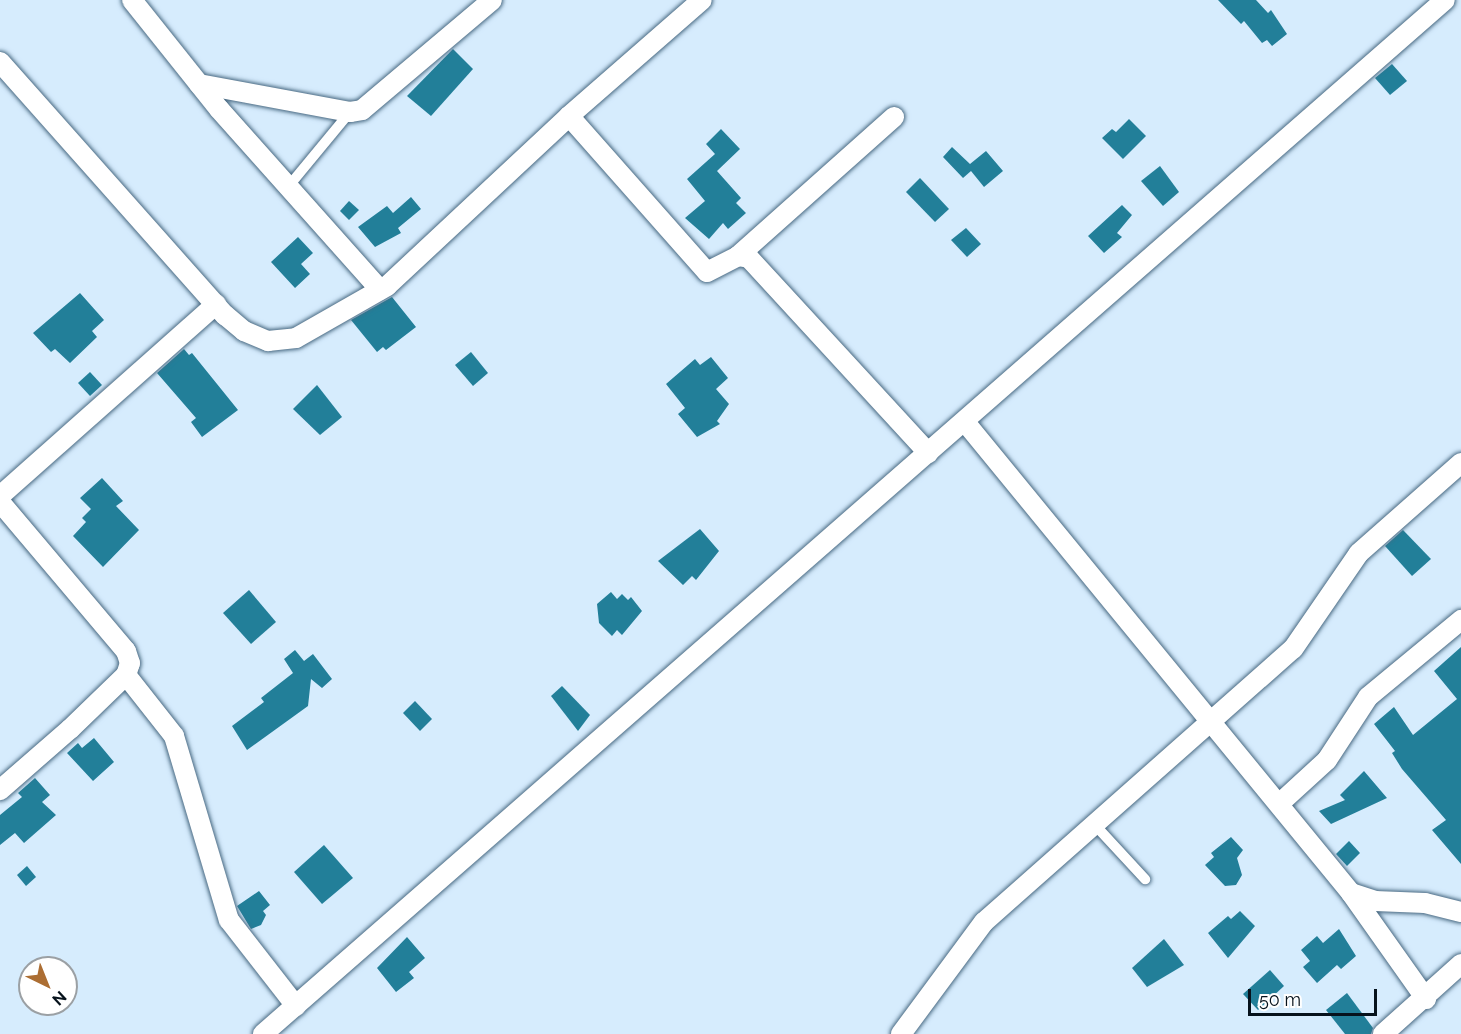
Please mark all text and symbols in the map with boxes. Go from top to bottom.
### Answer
north arrow [18,956,78,1016]
scale bar [1251,977,1380,1015]
text: N [48,987,70,1009]
text: 50 m [1259,989,1301,1010]

